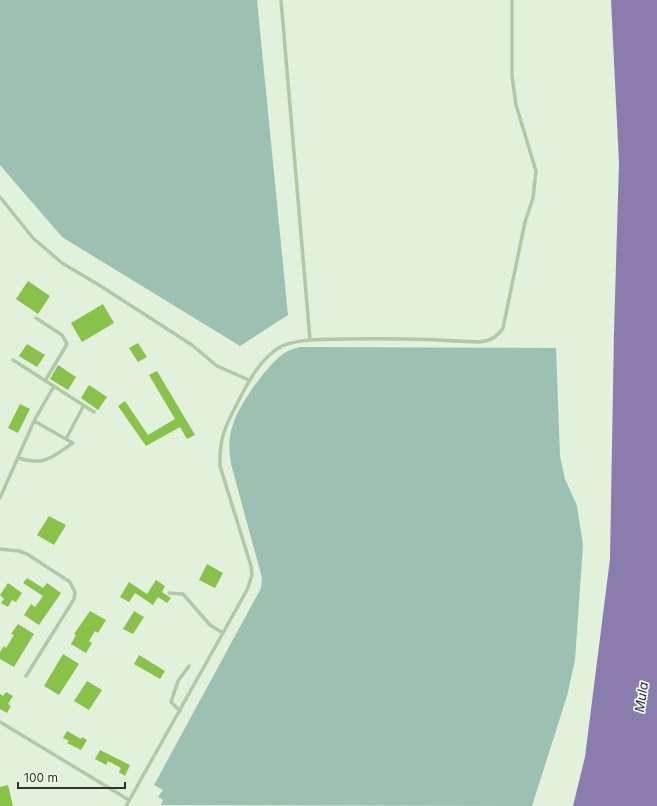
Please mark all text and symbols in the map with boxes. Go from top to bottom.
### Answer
water label: Mula [631,681,651,713]
scale bar [18,764,125,790]
text: 100 m [24,770,58,785]

